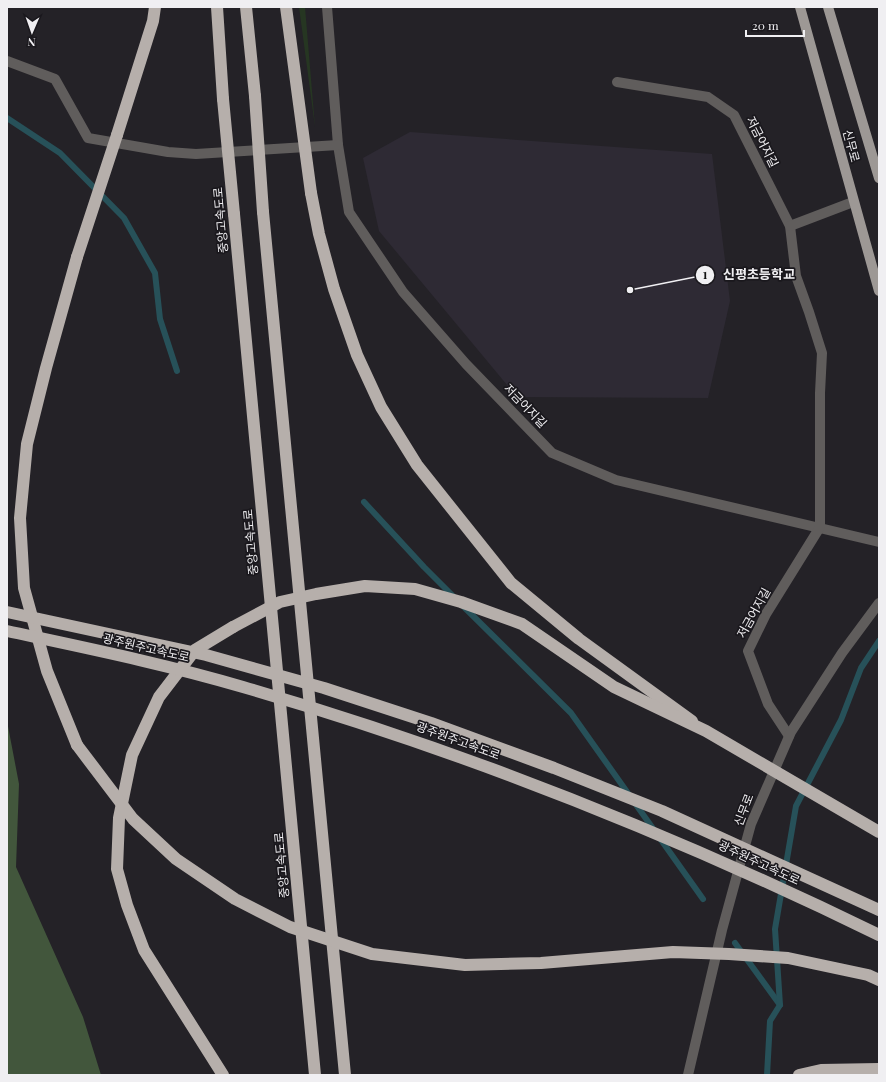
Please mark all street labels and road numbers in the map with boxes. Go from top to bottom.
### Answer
street label: 저금어지길 [743,113,783,170]
street label: 신무로 [840,128,864,164]
street label: 중앙고속도로 [209,186,231,254]
street label: 저금어지길 [501,380,551,431]
street label: 중앙고속도로 [239,508,261,576]
street label: 저금어지길 [733,584,774,641]
street label: 광주원주고속도로 [101,629,191,665]
street label: 광주원주고속도로 [414,717,503,763]
street label: 신무로 [730,791,756,828]
street label: 중앙고속도로 [270,831,292,899]
street label: 광주원주고속도로 [716,836,803,888]

